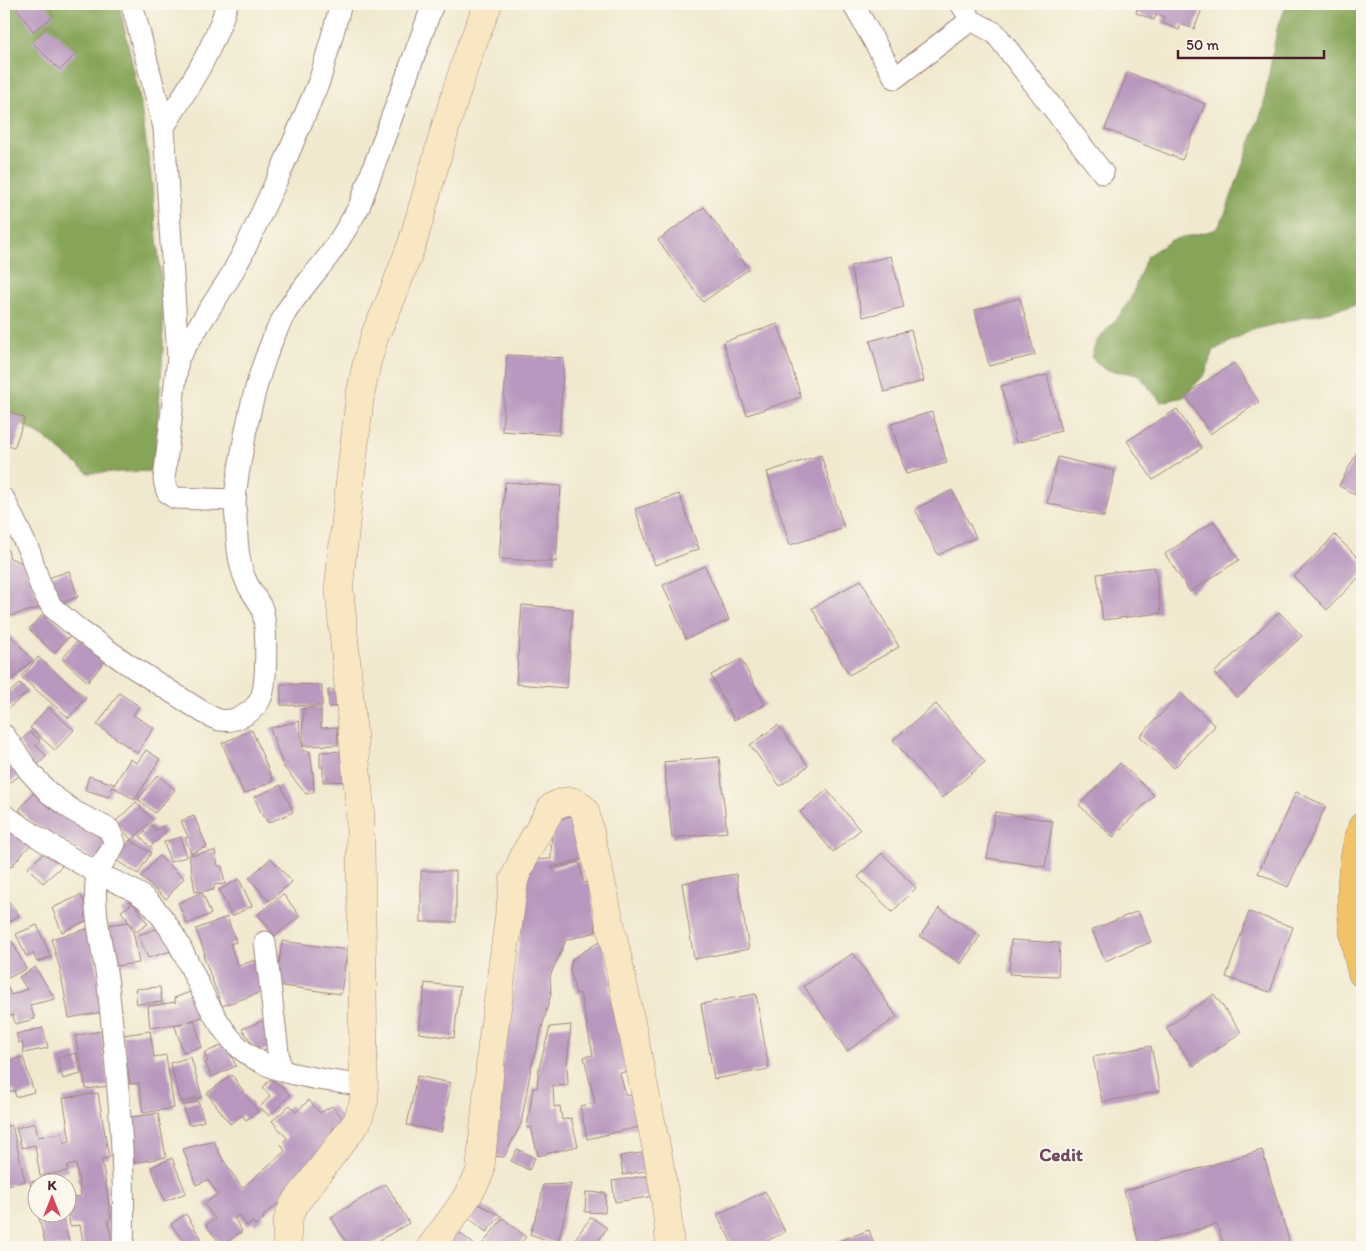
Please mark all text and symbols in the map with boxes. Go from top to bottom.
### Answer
scale bar [1178,28,1325,60]
text: 50 m [1186,36,1219,54]
district label: Cedit [1039,1143,1084,1166]
north arrow [28,1174,78,1224]
text: K [48,1177,58,1194]

